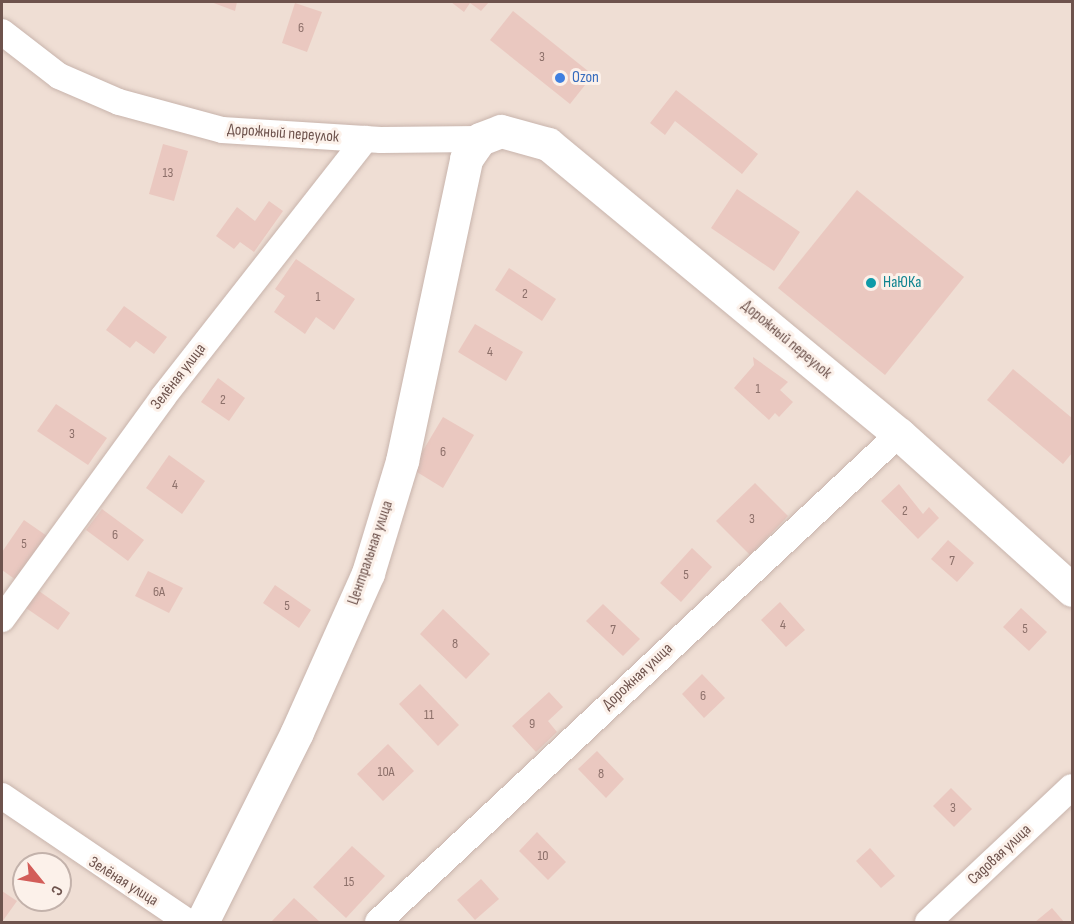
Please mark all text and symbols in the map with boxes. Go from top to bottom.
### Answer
house number: 6 [298,20,304,36]
house number: 3 [539,49,545,65]
place label: Ozon [572,68,599,88]
marker: Ozon [553,71,567,85]
street label: Дорожный переулок [226,121,340,147]
house number: 13 [163,165,173,181]
place label: НаЮКа [883,273,921,293]
marker: НаЮКа [864,276,878,290]
house number: 2 [522,286,528,302]
house number: 1 [316,289,320,305]
street label: Дорожный переулок [737,297,835,383]
street label: Зелёная улица [147,340,211,414]
house number: 4 [487,344,493,360]
house number: 1 [756,381,760,397]
house number: 2 [220,392,226,408]
house number: 3 [69,426,75,442]
house number: 6 [440,444,446,460]
house number: 4 [172,477,178,493]
street label: Центральная улица [344,498,398,608]
house number: 2 [902,503,908,519]
house number: 3 [749,511,755,527]
house number: 6 [112,527,118,543]
house number: 5 [21,536,27,552]
house number: 7 [949,553,955,569]
house number: 5 [683,567,689,583]
house number: 6А [153,584,165,600]
house number: 5 [284,598,290,614]
house number: 4 [780,617,786,633]
house number: 5 [1022,621,1028,637]
house number: 7 [610,622,616,638]
house number: 8 [452,636,458,652]
street label: Дорожная улица [599,640,677,714]
house number: 6 [700,688,706,704]
house number: 11 [424,707,434,723]
house number: 9 [529,716,535,732]
house number: 10А [377,764,395,780]
house number: 8 [598,766,604,782]
house number: 3 [950,800,956,816]
street label: Садовая улица [964,821,1036,889]
house number: 10 [537,848,549,864]
north arrow [12,852,72,912]
street label: Зелёная улица [85,853,161,911]
house number: 15 [344,874,354,890]
text: С [46,882,67,899]

